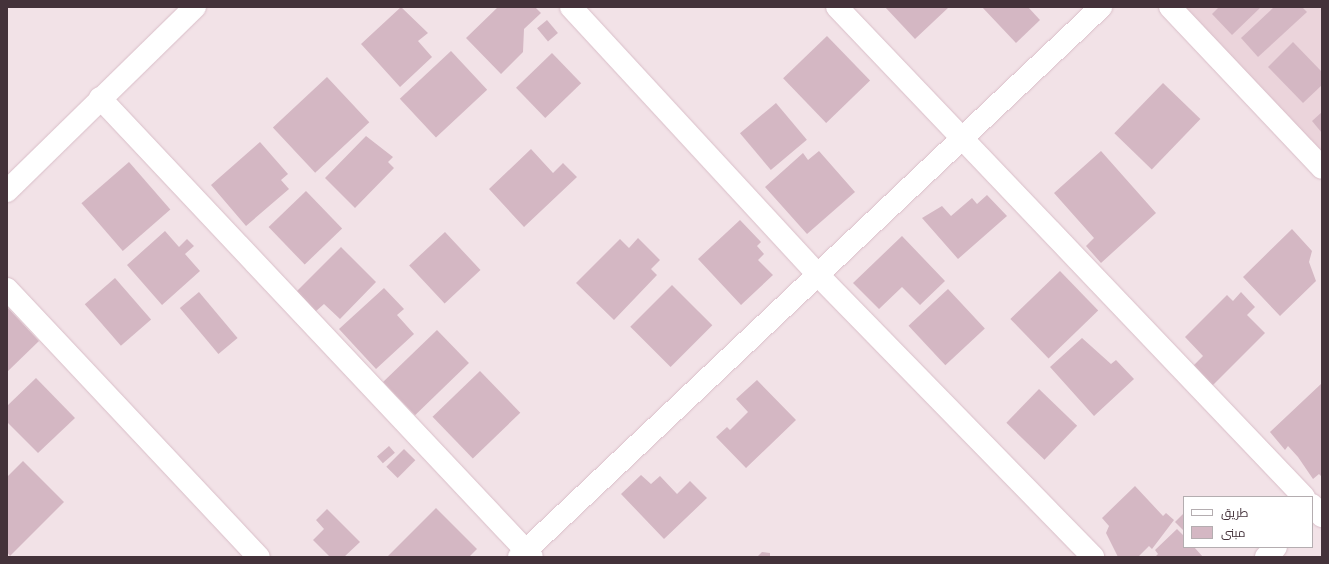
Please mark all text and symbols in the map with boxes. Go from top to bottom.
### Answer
legend [1183,496,1313,548]
text: طريق [1221,506,1248,520]
text: مبنى [1221,526,1246,540]

